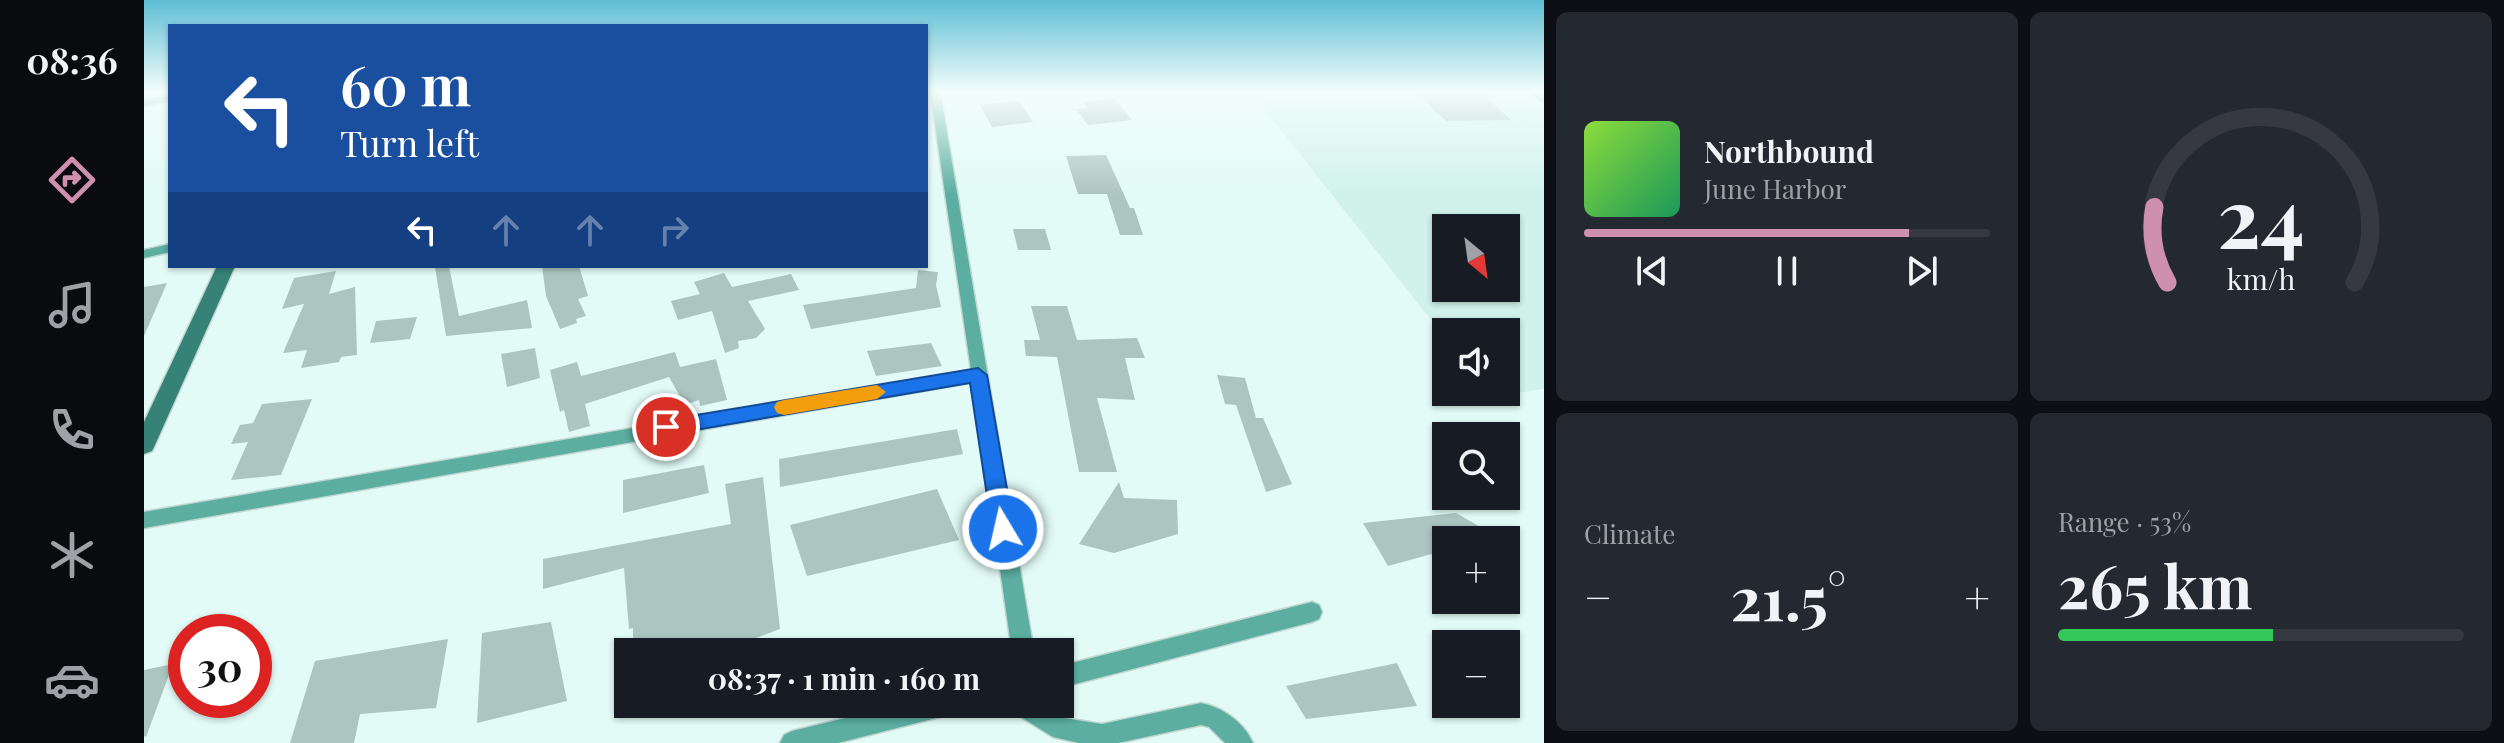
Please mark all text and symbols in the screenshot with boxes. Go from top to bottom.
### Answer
text: 08:36 [26,35,118,83]
text: 60 m [340,46,471,121]
icon: left [208,56,312,160]
text: Turn left [340,118,479,166]
text: Northbound [1704,131,1874,171]
icon: directions [44,152,100,208]
text: 24 [2217,158,2305,269]
text: June Harbor [1704,171,1846,206]
icon: left [400,208,444,252]
icon: ahead [484,208,528,252]
icon: ahead [568,208,612,252]
icon: right [652,208,696,252]
north arrow [1432,214,1520,302]
map controls [1432,214,1520,718]
icon: previous [1630,249,1674,293]
icon: pause [1765,249,1809,293]
icon: next [1900,249,1944,293]
text: km/h [2227,259,2295,297]
icon: music [44,277,100,333]
button: sound [1432,318,1520,406]
pin [632,393,700,461]
icon: phone [44,402,100,458]
icon: arrive [644,405,688,449]
button: search [1432,422,1520,510]
position arrow [961,487,1045,571]
text: Range · 53% [2058,504,2191,539]
text: Climate [1584,516,1675,551]
button: + [1432,526,1520,614]
icon: climate [44,527,100,583]
text: 265 km [2058,544,2252,624]
text: 21.5° [1730,556,1846,636]
text: − [1584,566,1612,625]
text: + [1964,566,1990,625]
speed limit sign: 30 [168,614,272,718]
button: − [1432,630,1520,718]
icon: car [44,652,100,708]
text: 08:37 · 1 min · 160 m [708,658,980,698]

